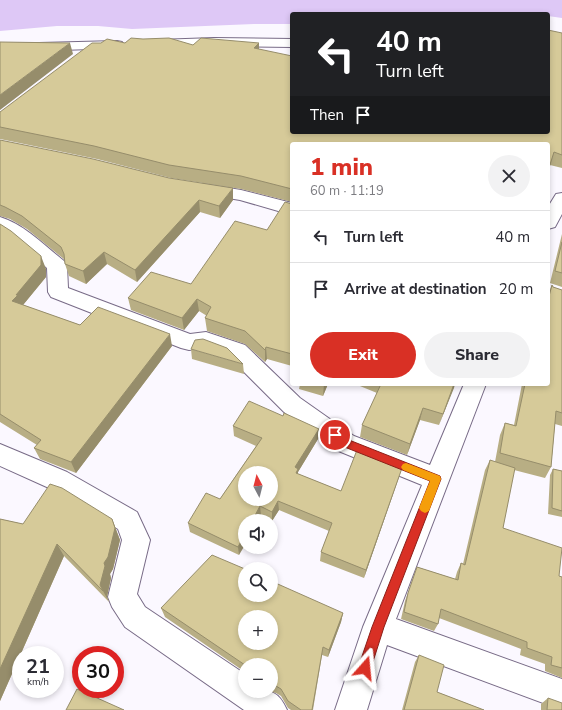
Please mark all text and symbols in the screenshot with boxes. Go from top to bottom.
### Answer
text: 40 m [376,23,442,61]
icon: left [310,28,362,80]
text: Turn left [376,59,444,83]
icon: arrive [352,104,374,126]
text: Then [310,105,344,125]
text: 1 min [310,151,373,183]
button: close [488,155,530,197]
text: 60 m · 11:19 [310,182,384,200]
icon: left [310,226,332,248]
text: Turn left [344,227,403,247]
text: 40 m [495,227,530,247]
icon: arrive [310,278,332,300]
text: Arrive at destination [344,279,487,299]
text: 20 m [499,279,533,299]
button: Exit [310,332,416,378]
button: Share [424,332,530,378]
pin [318,418,352,452]
icon: arrive [324,424,346,446]
north arrow [238,466,278,506]
map controls [238,466,278,698]
button: sound [238,514,278,554]
button: search [238,562,278,602]
button: + [238,610,278,650]
speed limit sign: 30 [72,646,124,698]
position arrow [344,647,386,689]
text: 21 [26,653,50,680]
button: − [238,658,278,698]
text: km/h [27,675,49,689]

